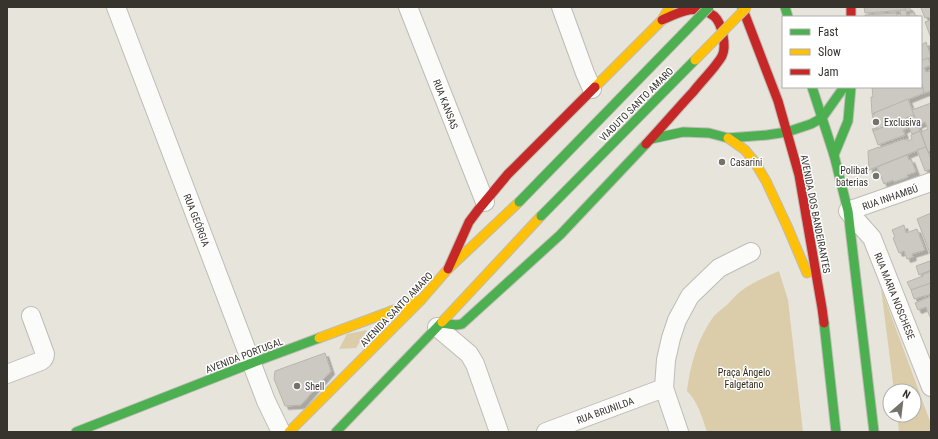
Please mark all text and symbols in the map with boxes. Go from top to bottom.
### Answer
legend [782,16,922,88]
text: Fast [818,25,839,39]
text: Slow [818,45,841,59]
street label: VIADUTO SANTO AMARO [597,65,675,143]
text: Jam [818,65,839,79]
street label: RUA KANSAS [431,78,460,131]
marker: Exclusiva [871,117,881,127]
place label: Exclusiva [884,117,921,128]
street label: AVENIDA DOS BANDEIRANTES [799,154,832,274]
marker: Casarini [717,157,727,167]
place label: Casarini [730,157,762,168]
place label: Polibat baterias [836,165,868,188]
marker: Polibat baterias [871,171,881,181]
street label: RUA INHAMBÚ [861,182,920,212]
street label: RUA GEÓRGIA [181,192,213,248]
street label: RUA MARIA NOSCHESE [872,251,917,341]
street label: AVENIDA SANTO AMARO [358,270,435,349]
street label: AVENIDA PORTUGAL [204,336,285,375]
park label: Praça Ângelo Falgetano [718,366,770,390]
marker: Shell [292,381,302,391]
place label: Shell [305,381,324,392]
north arrow [882,383,922,423]
text: N [900,387,913,402]
street label: RUA BRUNILDA [575,395,635,426]

